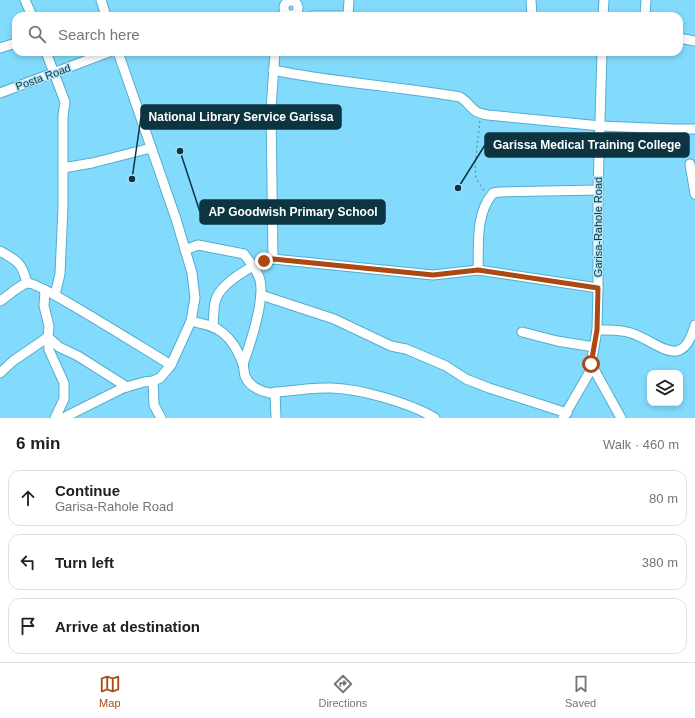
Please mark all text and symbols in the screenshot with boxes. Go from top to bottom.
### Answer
search box [12,12,683,56]
icon: search [26,23,48,45]
text: Search here [58,26,140,43]
street label: Posta Road [14,62,72,92]
callout: National Library Service Garissa [141,105,341,129]
text: National Library Service Garissa [149,110,334,124]
callout: Garissa Medical Training College [485,133,689,157]
text: Garissa Medical Training College [493,138,681,152]
street label: Garisa-Rahole Road [592,177,604,277]
callout: AP Goodwish Primary School [200,200,385,224]
text: AP Goodwish Primary School [208,205,378,219]
route end [255,252,273,270]
route start [582,355,600,373]
map controls [647,370,683,406]
button: layers [647,370,683,406]
text: 6 min [16,434,60,453]
text: Walk · 460 m [603,437,679,452]
text: Continue [55,482,120,499]
icon: ahead [17,487,39,509]
text: 80 m [649,491,678,506]
text: Garisa-Rahole Road [55,499,174,514]
icon: left [17,551,39,573]
text: Turn left [55,554,114,571]
text: 380 m [642,555,678,570]
icon: arrive [17,615,39,637]
text: Arrive at destination [55,618,200,635]
tab: Map [99,673,121,709]
tab: Directions [318,673,367,709]
tab: Saved [565,673,596,709]

